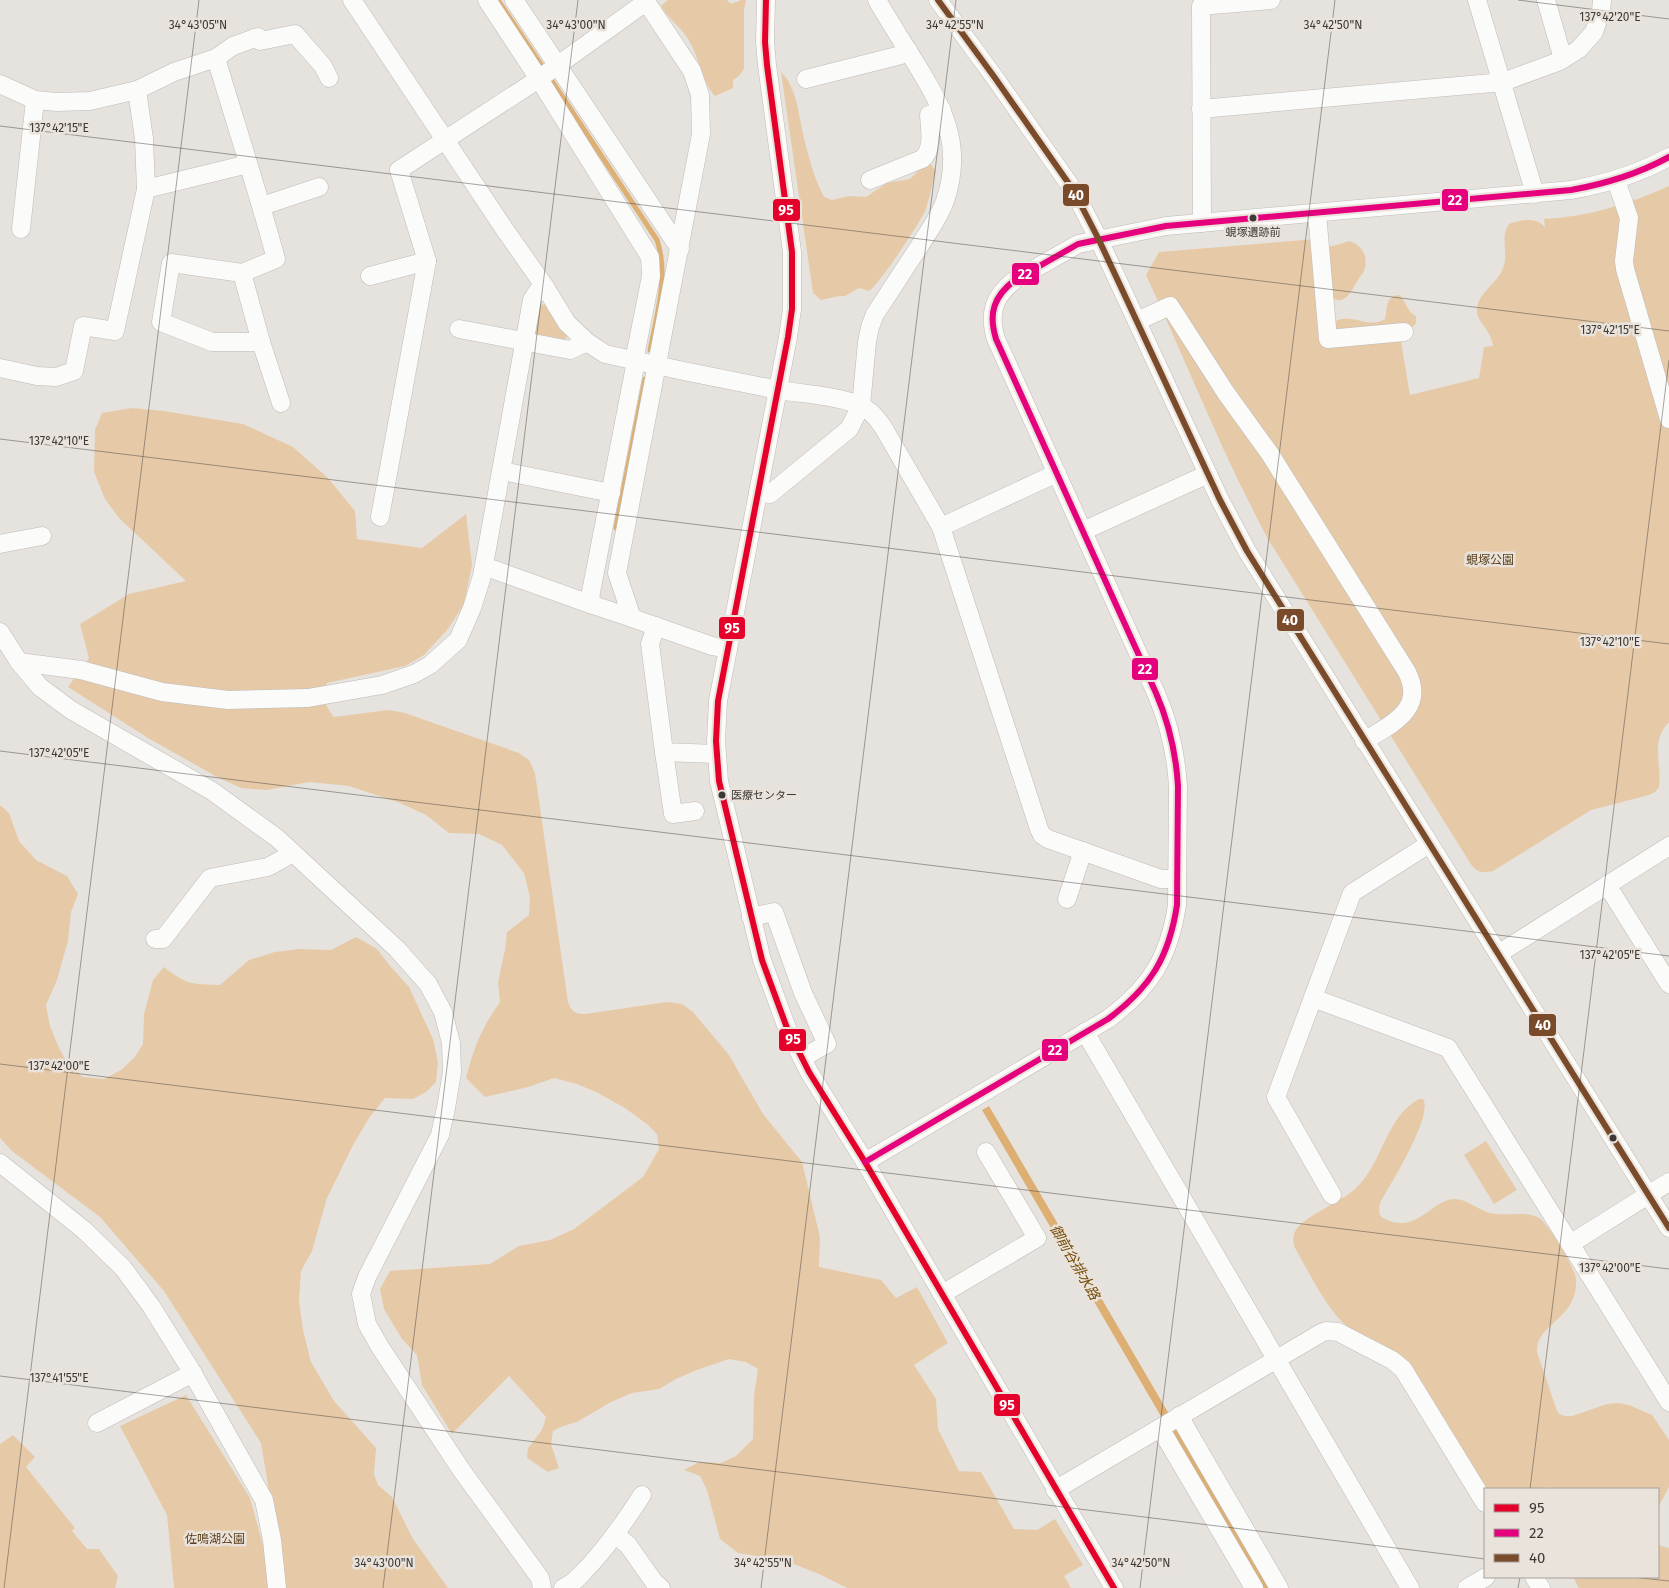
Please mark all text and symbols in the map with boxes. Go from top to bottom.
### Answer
text: 137°42'20"E [1579,10,1641,24]
text: 34°43'05"N [169,18,227,32]
text: 34°43'00"N [546,18,606,32]
text: 34°42'55"N [926,18,984,32]
text: 34°42'50"N [1304,18,1362,32]
text: 137°42'15"E [29,121,89,135]
line badge: 40 [1062,183,1090,207]
text: 40 [1068,187,1084,204]
line badge: 22 [1441,188,1469,212]
text: 22 [1448,192,1462,209]
line badge: 95 [772,198,801,222]
text: 95 [778,202,794,219]
marker: 蜆塚遺跡前 [1248,213,1258,223]
place label: 蜆塚遺跡前 [1226,226,1281,239]
line badge: 22 [1011,262,1040,286]
text: 22 [1018,266,1032,283]
text: 137°42'15"E [1580,323,1640,337]
text: 137°42'10"E [29,434,89,448]
park label: 蜆塚公園 [1466,553,1514,567]
line badge: 40 [1276,608,1305,632]
text: 40 [1282,612,1298,629]
line badge: 95 [718,616,746,640]
text: 95 [724,620,740,637]
text: 137°42'10"E [1580,635,1640,649]
line badge: 22 [1131,657,1159,681]
text: 22 [1138,661,1152,678]
text: 137°42'05"E [29,746,90,760]
place label: 医療センター [731,789,797,802]
marker: 医療センター [717,790,727,800]
text: 137°42'05"E [1580,948,1641,962]
line badge: 40 [1528,1013,1557,1037]
text: 40 [1535,1017,1551,1034]
line badge: 95 [778,1028,807,1052]
text: 95 [785,1031,801,1048]
line badge: 22 [1041,1038,1069,1062]
text: 22 [1048,1042,1062,1059]
text: 137°42'00"E [28,1059,90,1073]
unlabelled marker [1608,1133,1618,1143]
water label: 御前谷排水路 [1046,1222,1103,1304]
text: 137°42'00"E [1579,1261,1641,1275]
text: 137°41'55"E [29,1371,89,1385]
line badge: 95 [993,1393,1021,1417]
text: 95 [999,1397,1015,1414]
legend [1484,1488,1659,1578]
text: 95 [1529,1499,1544,1517]
text: 22 [1529,1524,1544,1542]
park label: 佐鳴湖公園 [185,1532,245,1546]
text: 40 [1529,1549,1545,1567]
text: 34°43'00"N [354,1556,414,1570]
text: 34°42'55"N [734,1556,792,1570]
text: 34°42'50"N [1112,1556,1170,1570]

